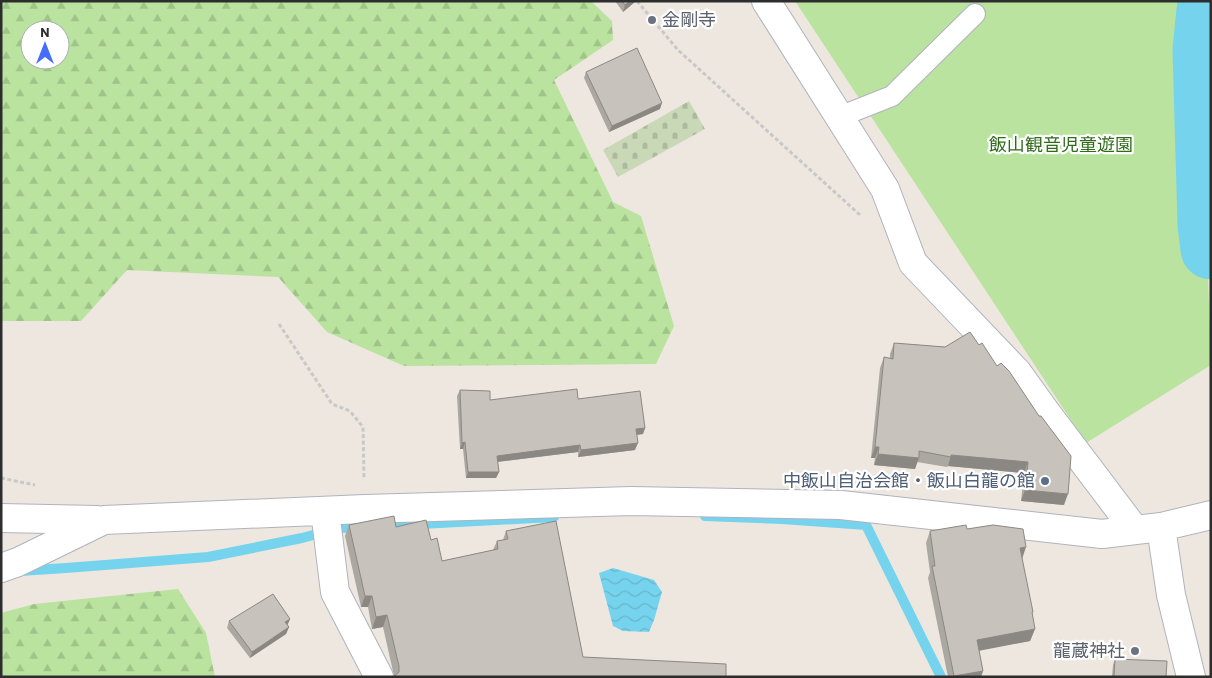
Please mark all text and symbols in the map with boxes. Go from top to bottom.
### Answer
place label: 金剛寺 [662,8,716,30]
marker: 金剛寺 [646,14,658,26]
north arrow [20,20,70,70]
text: N [40,23,50,40]
park label: 飯山観音児童遊園 [989,133,1133,155]
place label: 中飯山自治会館・飯山白龍の館 [783,469,1035,491]
marker: 中飯山自治会館・飯山白龍の館 [1039,475,1051,487]
place label: 龍蔵神社 [1053,639,1125,661]
marker: 龍蔵神社 [1129,645,1141,657]

